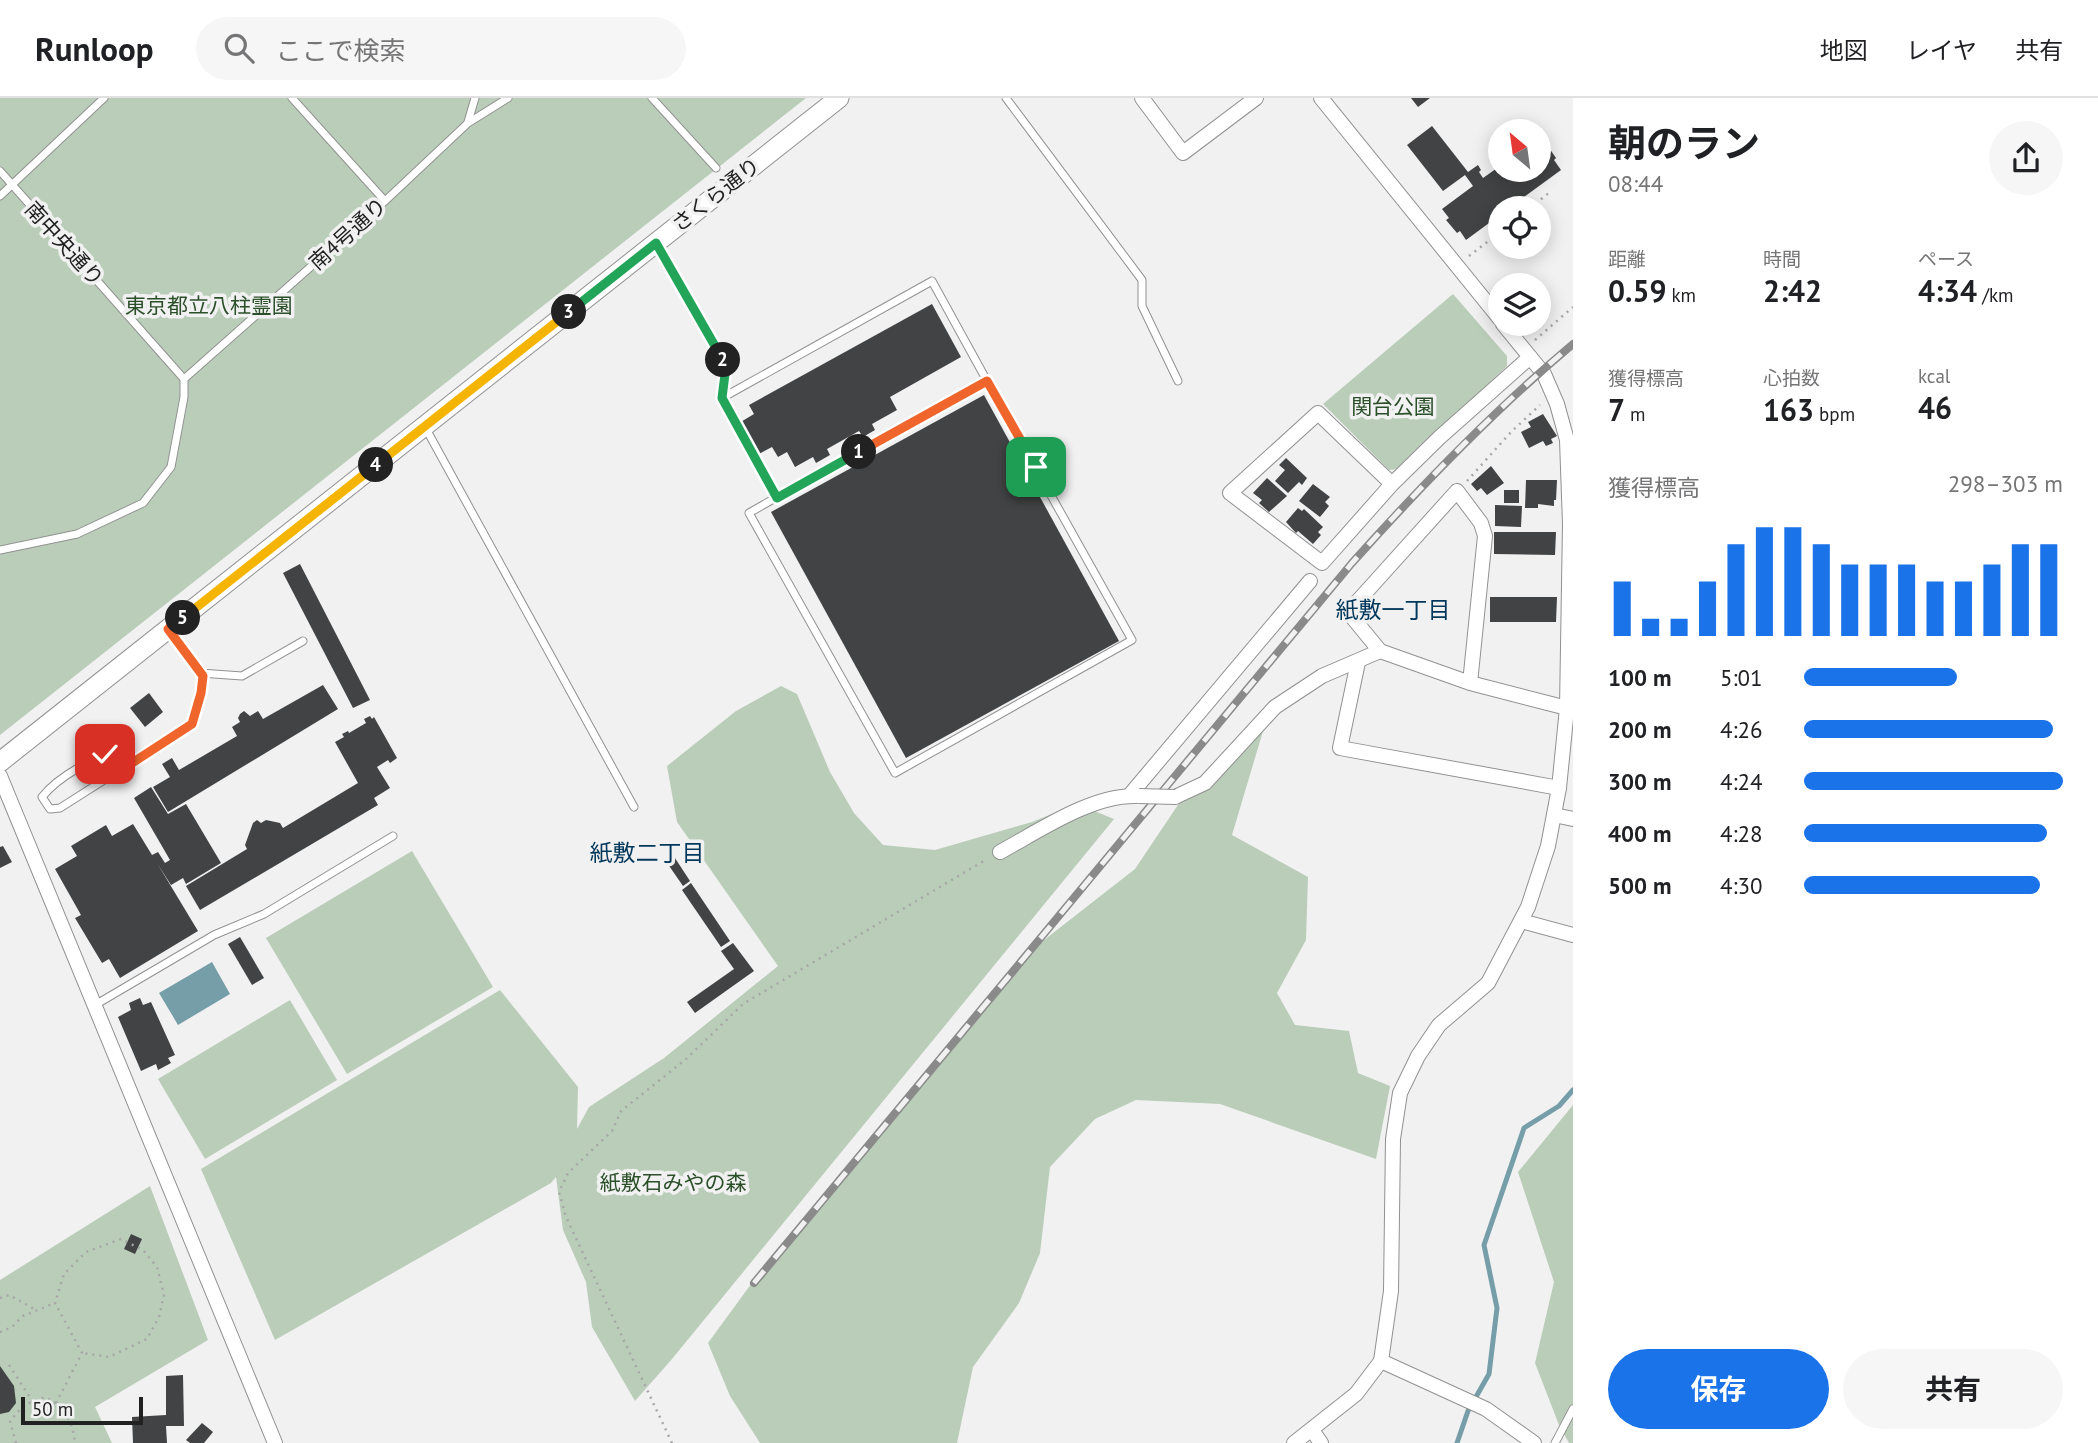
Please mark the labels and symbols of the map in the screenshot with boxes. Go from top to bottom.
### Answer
north arrow [1488,119,1550,182]
street label: さくら通り [666,152,765,238]
street label: 南4号通り [303,192,392,276]
street label: 南中央通り [19,196,110,292]
park label: 東京都立八柱霊園 [125,292,293,319]
pin: 3 [552,294,586,330]
pin: 2 [706,342,740,378]
park label: 関台公園 [1351,393,1435,420]
pin: 1 [842,434,876,470]
pin [1006,437,1066,497]
pin: 4 [358,448,394,482]
district label: 紙敷一丁目 [1336,595,1451,624]
pin: 5 [166,601,200,636]
pin [75,724,135,784]
district label: 紙敷二丁目 [590,838,705,867]
park label: 紙敷石みやの森 [600,1169,747,1196]
scale bar [21,1394,144,1426]

